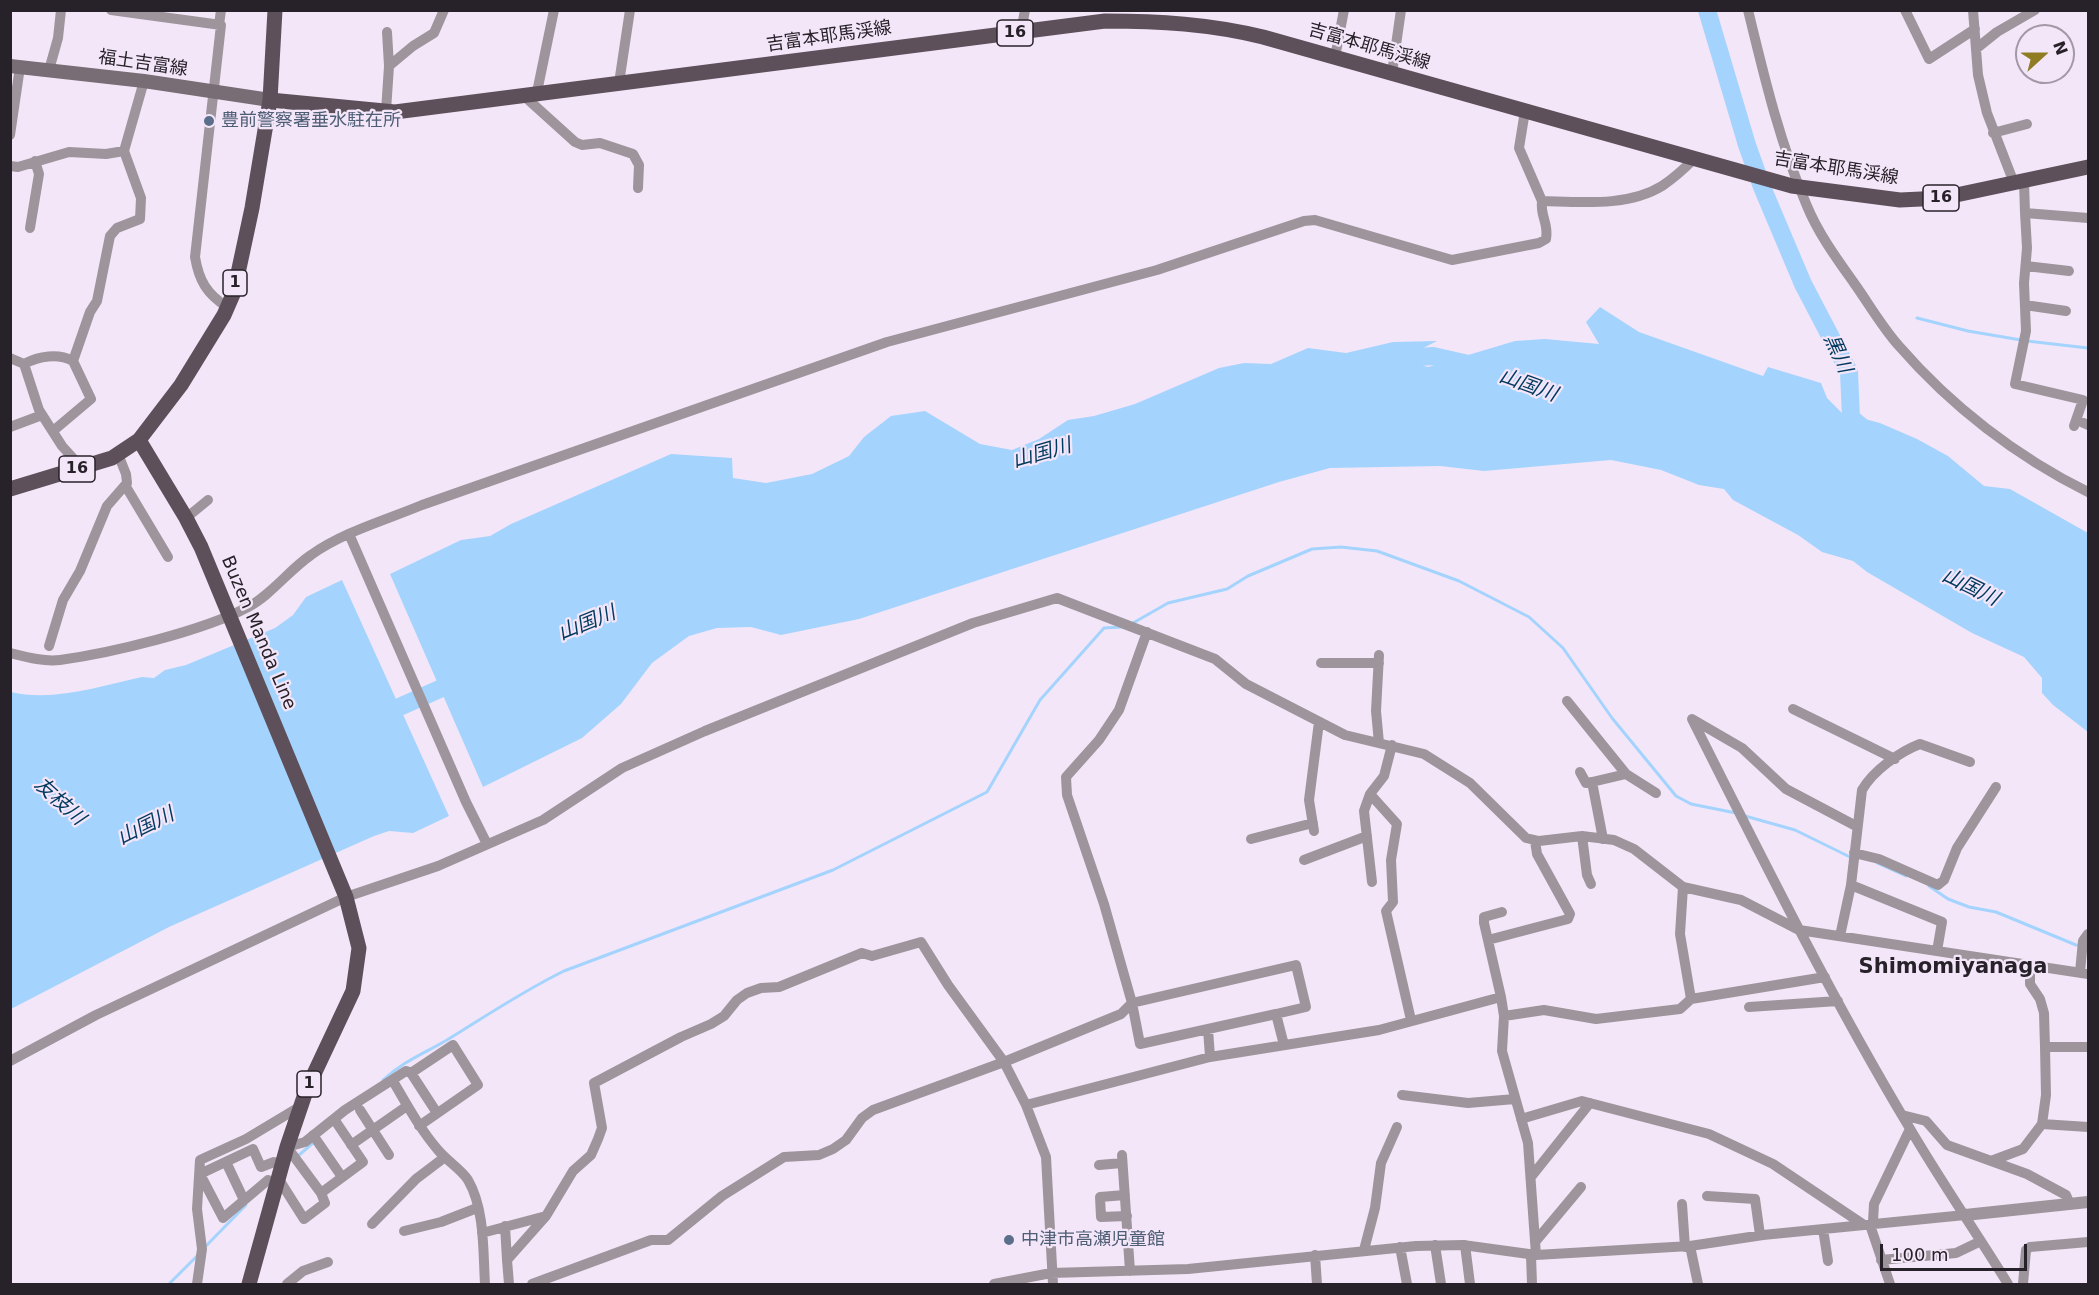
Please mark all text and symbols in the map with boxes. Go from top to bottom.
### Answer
street label: 吉富本耶馬渓線 [765,18,893,56]
street label: 吉富本耶馬渓線 [1305,19,1433,75]
road number: 16 [997,20,1033,46]
north arrow [2015,24,2075,84]
text: N [2049,38,2072,58]
street label: 福土吉富線 [97,47,189,81]
place label: 豊前警察署垂水駐在所 [221,110,401,132]
marker: 豊前警察署垂水駐在所 [202,114,216,128]
street label: 吉富本耶馬渓線 [1772,148,1900,190]
road number: 16 [1923,185,1959,211]
road number: 1 [223,270,247,296]
water label: 黒川 [1818,331,1856,377]
water label: 山国川 [1496,364,1560,408]
water label: 山国川 [1010,434,1074,474]
road number: 16 [59,456,95,482]
street label: Buzen Manda Line [216,553,300,713]
water label: 山国川 [1938,564,2002,612]
water label: 山国川 [555,602,619,646]
water label: 友枝川 [29,773,89,831]
water label: 山国川 [114,803,178,851]
district label: Shimomiyanaga [1859,955,2047,981]
road number: 1 [297,1071,321,1097]
place label: 中津市高瀬児童館 [1021,1229,1165,1251]
scale bar [1883,1232,2030,1270]
marker: 中津市高瀬児童館 [1002,1233,1016,1247]
text: 100 m [1891,1244,1949,1265]

